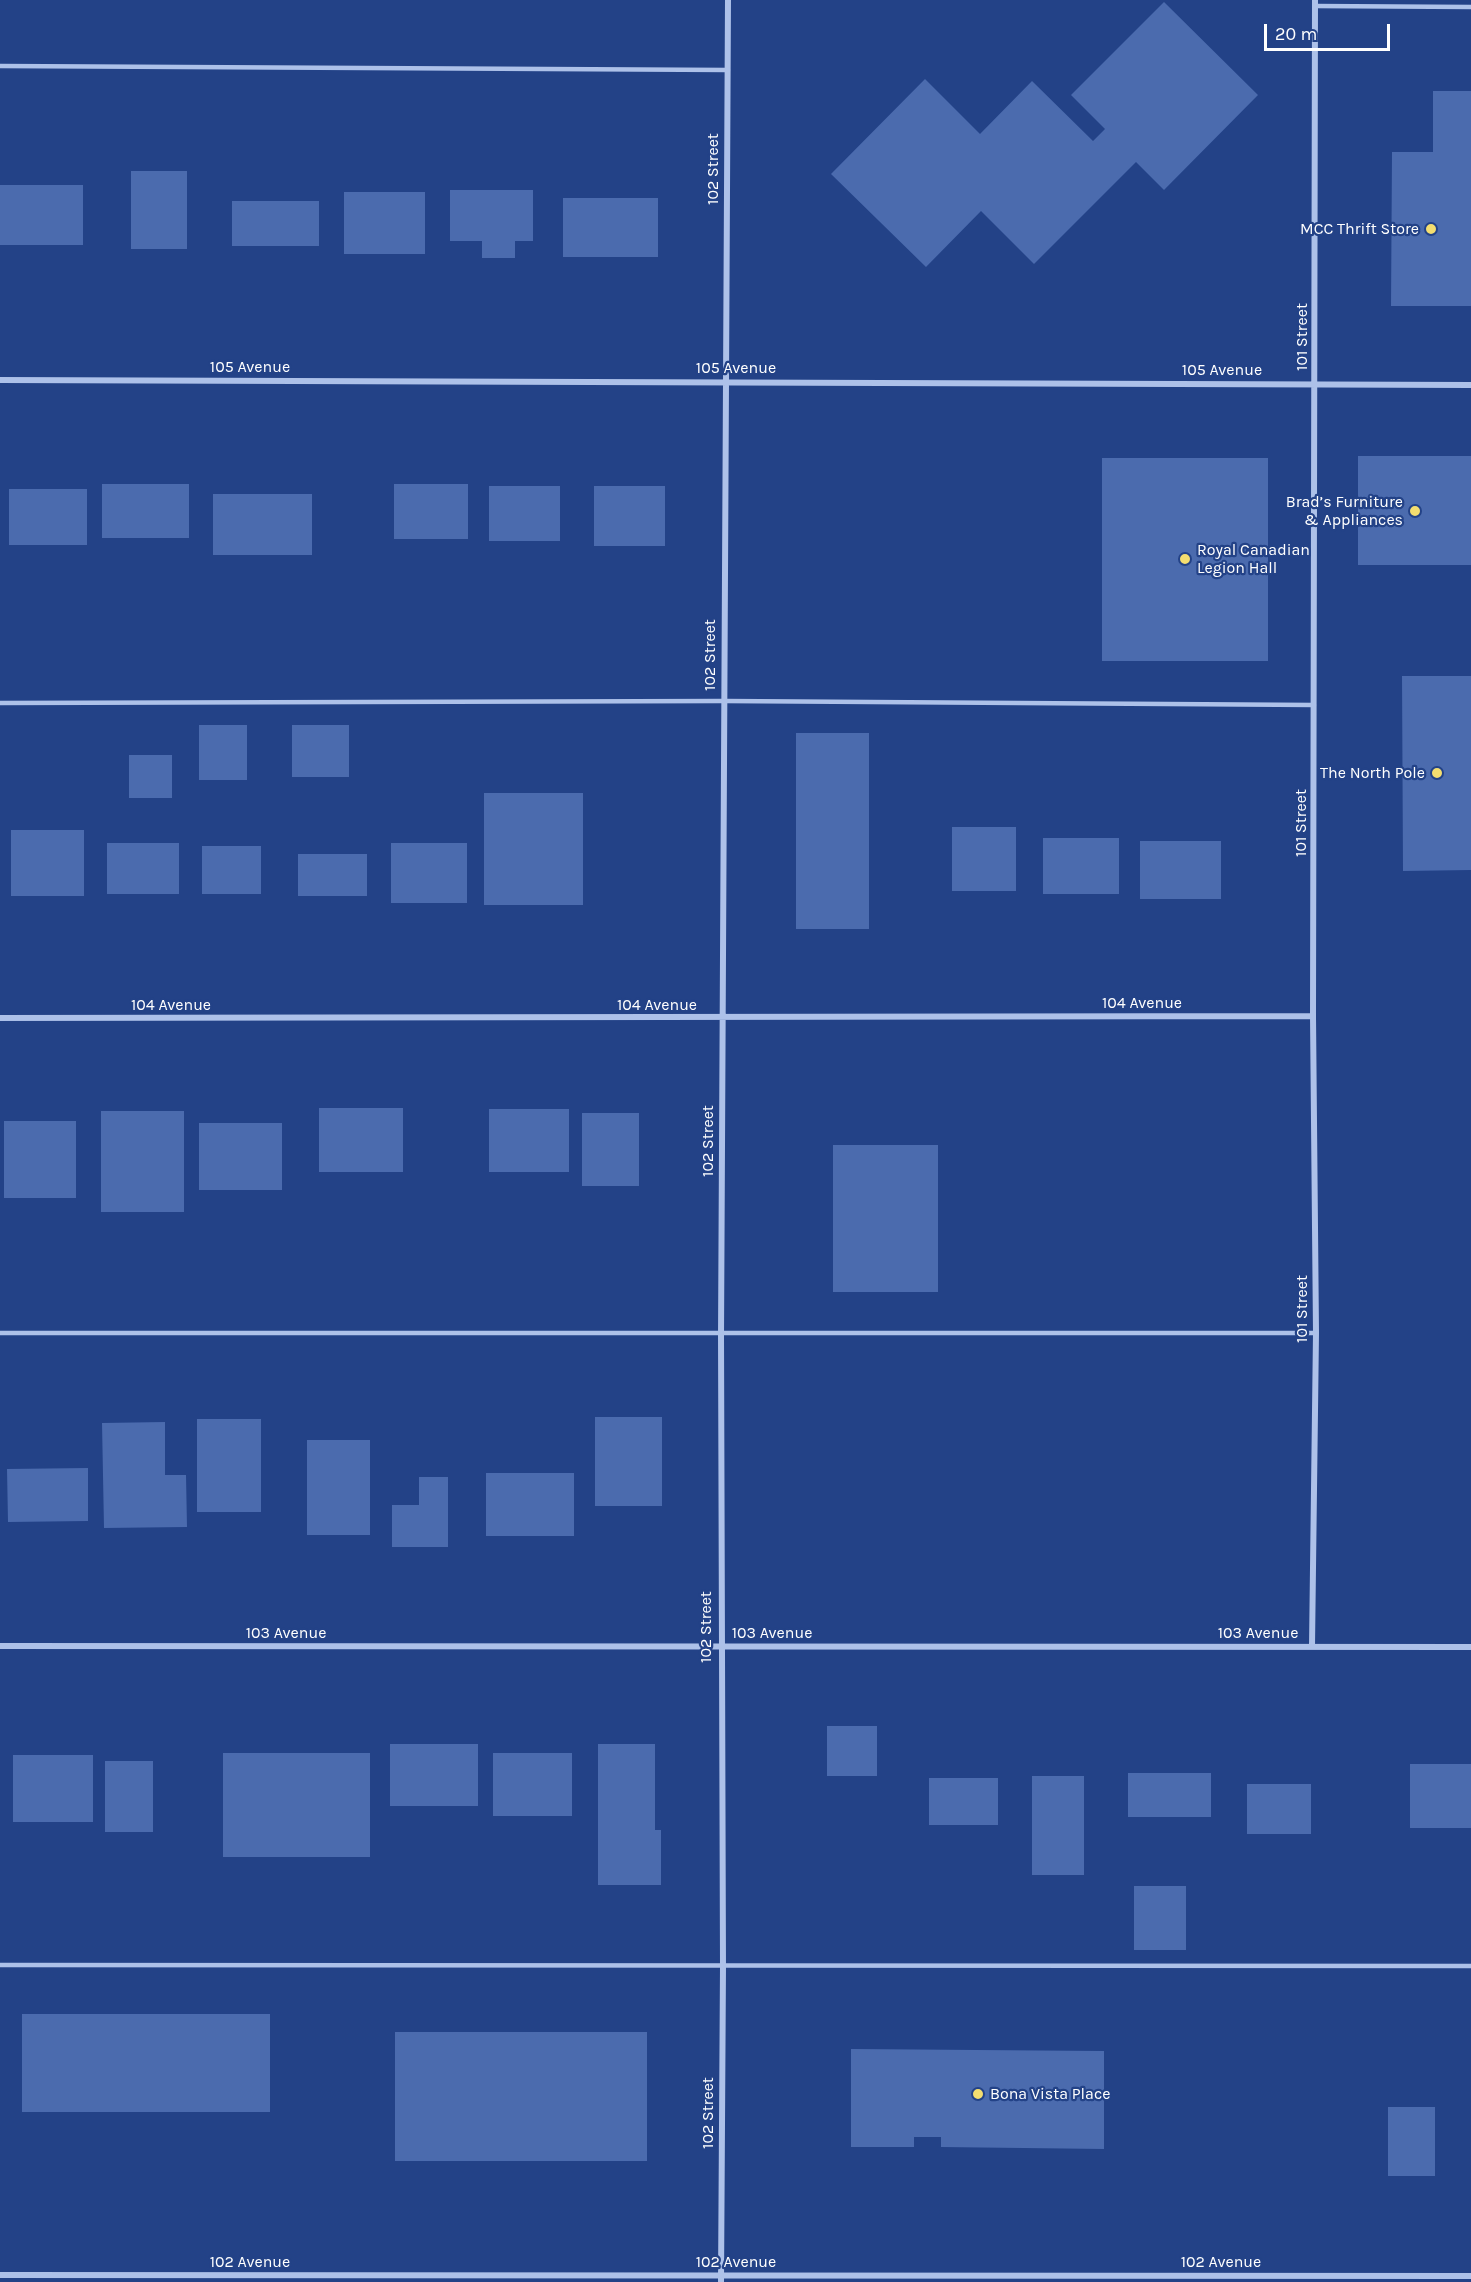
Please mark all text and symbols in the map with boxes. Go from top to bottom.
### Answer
scale bar [1267,12,1393,50]
text: 20 m [1275,23,1317,45]
street label: 102 Street [703,133,723,205]
place label: MCC Thrift Store [1300,219,1419,239]
marker: MCC Thrift Store [1424,222,1438,236]
street label: 101 Street [1292,303,1312,371]
street label: 105 Avenue [210,357,290,377]
street label: 105 Avenue [696,358,776,378]
street label: 105 Avenue [1182,360,1262,380]
place label: Brad’s Furniture & Appliances [1286,492,1403,530]
marker: Brad’s Furniture & Appliances [1408,504,1422,518]
place label: Royal Canadian Legion Hall [1197,540,1310,578]
marker: Royal Canadian Legion Hall [1178,552,1192,566]
street label: 102 Street [700,619,720,691]
place label: The North Pole [1320,763,1425,783]
marker: The North Pole [1430,766,1444,780]
street label: 101 Street [1291,789,1311,857]
street label: 104 Avenue [1102,993,1182,1013]
street label: 104 Avenue [131,995,211,1015]
street label: 104 Avenue [617,995,697,1015]
street label: 102 Street [698,1105,718,1177]
street label: 101 Street [1292,1275,1312,1343]
street label: 102 Street [696,1591,716,1663]
street label: 103 Avenue [246,1623,326,1643]
street label: 103 Avenue [732,1623,812,1643]
street label: 103 Avenue [1218,1623,1298,1643]
street label: 102 Street [698,2077,718,2149]
place label: Bona Vista Place [990,2084,1110,2104]
marker: Bona Vista Place [971,2087,985,2101]
street label: 102 Avenue [210,2252,290,2272]
street label: 102 Avenue [696,2252,776,2272]
street label: 102 Avenue [1181,2252,1261,2272]

